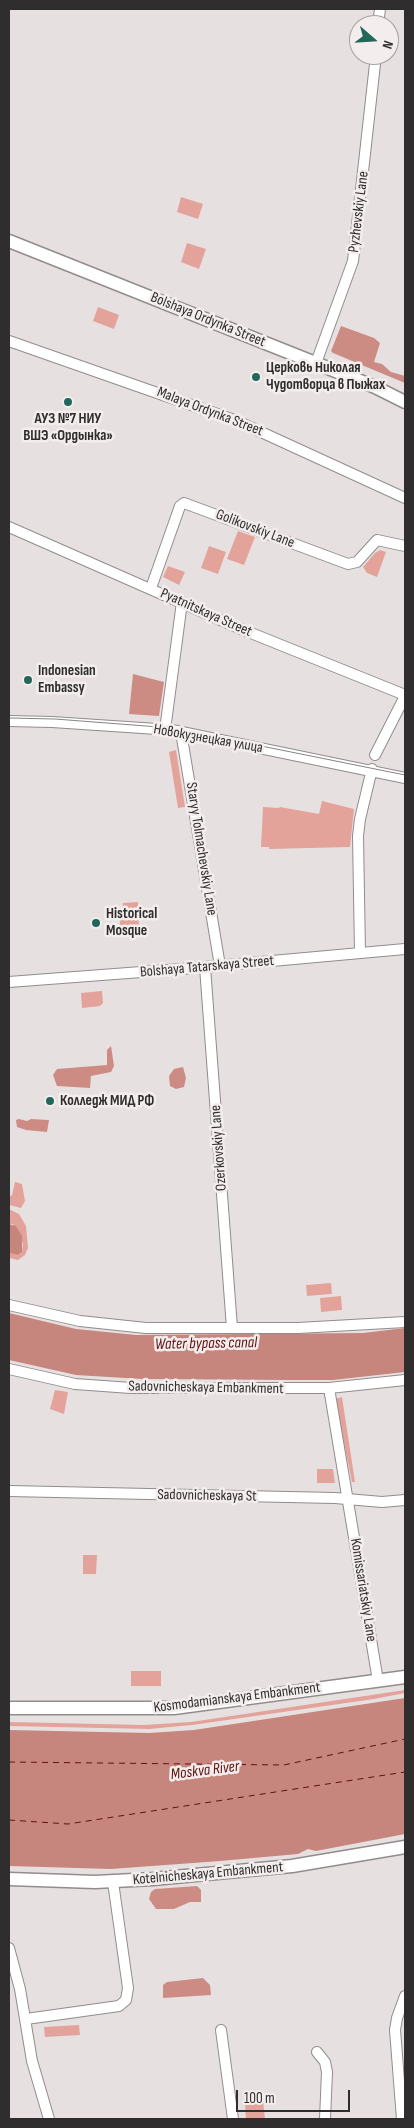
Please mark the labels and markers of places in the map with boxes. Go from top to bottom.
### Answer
place label: Церковь Николая Чудотворца в Пыжах [266,359,385,394]
marker: Церковь Николая Чудотворца в Пыжах [250,371,262,383]
marker: АУЗ №7 НИУ ВШЭ «Ордынка» [62,396,74,408]
place label: АУЗ №7 НИУ ВШЭ «Ордынка» [23,410,113,445]
place label: Indonesian Embassy [38,662,96,697]
marker: Indonesian Embassy [22,674,34,686]
place label: Historical Mosque [106,905,157,940]
marker: Historical Mosque [90,917,102,929]
place label: Колледж МИД РФ [60,1092,154,1110]
marker: Колледж МИД РФ [44,1095,56,1107]

